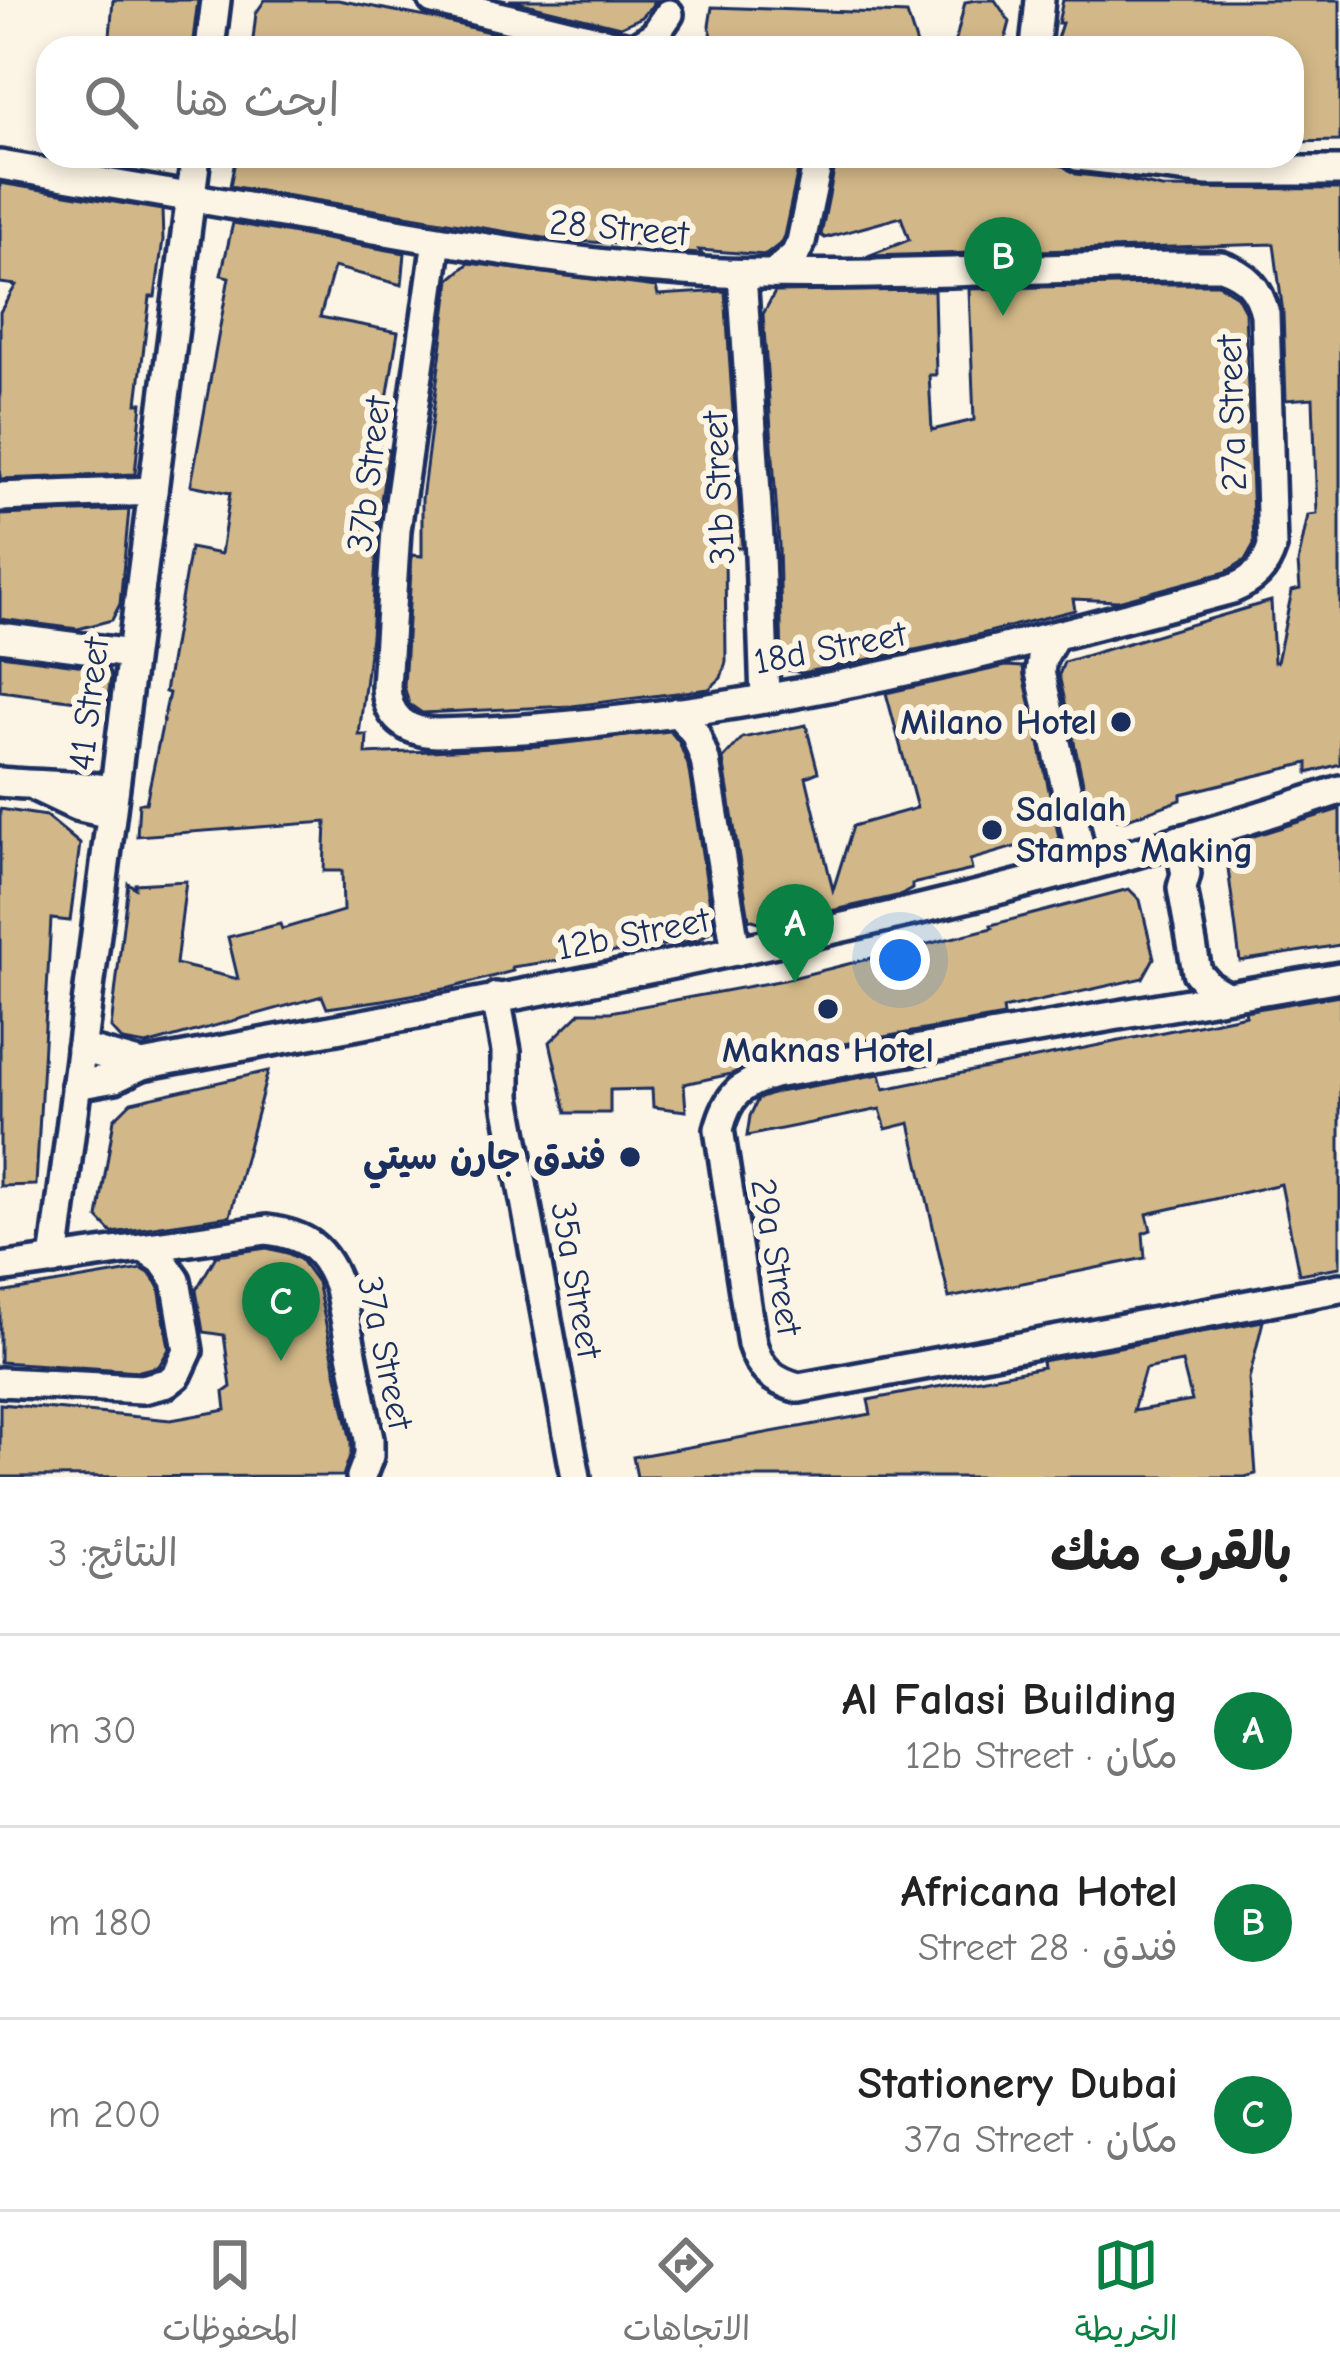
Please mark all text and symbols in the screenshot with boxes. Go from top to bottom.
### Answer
search box [36,36,1304,168]
icon: search [78,69,144,135]
text: ابحث هنا [174,74,339,126]
street label: 28 Street [548,201,692,255]
pin: B [964,217,1042,316]
street label: 27a Street [1209,332,1255,492]
street label: 37b Street [339,392,399,554]
street label: 31b Street [694,408,743,566]
street label: 18d Street [750,613,911,683]
street label: 41 Street [60,633,118,773]
place label: Milano Hotel [900,702,1097,743]
marker: Milano Hotel [1108,709,1134,735]
place label: Salalah Stamps Making [1016,789,1253,871]
marker: Salalah Stamps Making [979,817,1005,843]
pin: A [756,884,834,983]
street label: 12b Street [553,899,714,969]
your location [870,930,930,990]
marker: Maknas Hotel [815,996,841,1022]
place label: Maknas Hotel [722,1030,934,1071]
place label: فندق جارن سيتي [363,1137,606,1189]
marker: فندق جارن سيتي [617,1144,643,1170]
street label: 29a Street [742,1175,810,1340]
street label: 35a Street [542,1198,610,1363]
pin: C [242,1262,320,1361]
street label: 37a Street [349,1272,422,1435]
text: بالقرب منك [1050,1523,1292,1582]
text: النتائج: 3 [48,1531,178,1576]
text: Al Falasi Building [842,1673,1178,1725]
text: 30 m [48,1708,137,1753]
text: A [1242,1708,1264,1753]
text: مكان · 12b Street [905,1733,1178,1778]
text: Africana Hotel [901,1865,1178,1917]
text: 180 m [48,1900,153,1945]
text: B [1241,1900,1265,1945]
text: فندق · 28 Street [918,1925,1178,1970]
text: Stationery Dubai [858,2057,1178,2109]
text: 200 m [48,2092,161,2137]
text: C [1241,2092,1265,2137]
text: مكان · 37a Street [904,2117,1178,2162]
tab: المحفوظات [162,2232,298,2358]
tab: الاتجاهات [623,2232,750,2358]
tab: الخريطة [1075,2232,1178,2358]

